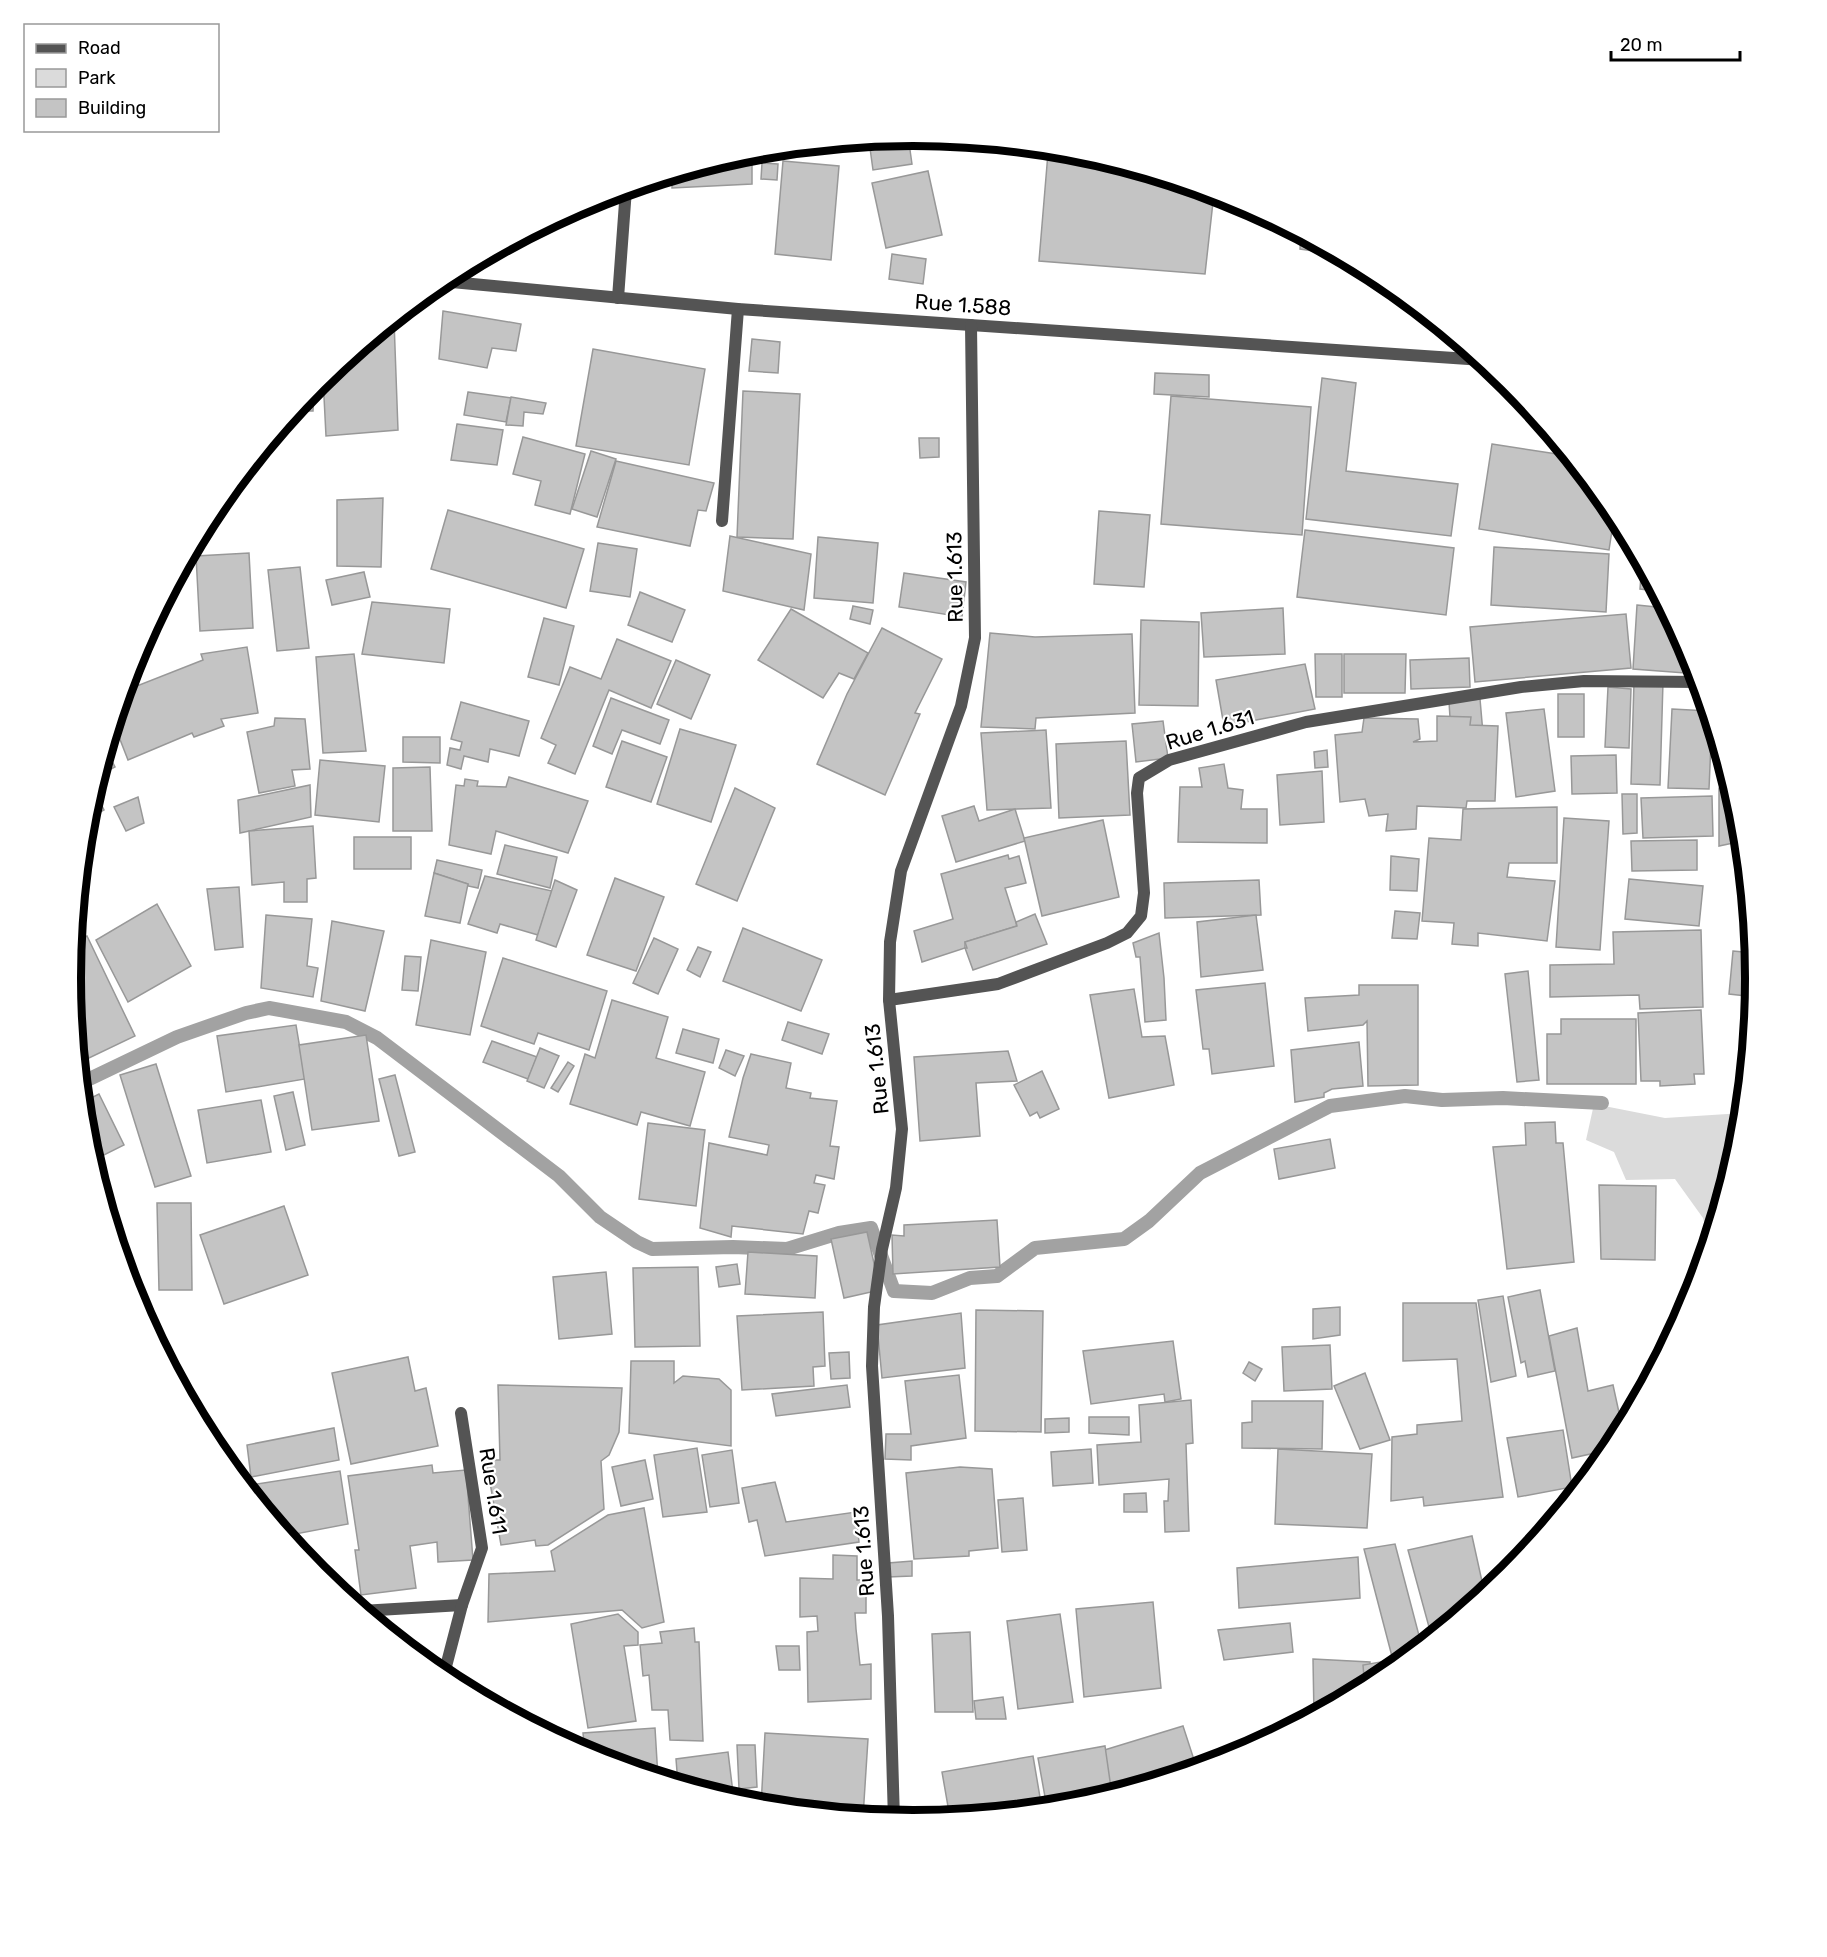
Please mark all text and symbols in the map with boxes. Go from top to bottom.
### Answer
legend [24,24,219,132]
scale bar [1611,24,1740,62]
text: 20 m [1620,34,1662,56]
text: Road [78,37,121,59]
text: Park [78,67,116,89]
text: Building [78,97,146,119]
street label: Rue 1.588 [914,289,1012,320]
street label: Rue 1.613 [941,531,968,623]
street label: Rue 1.631 [1163,704,1257,755]
street label: Rue 1.613 [859,1022,894,1116]
street label: Rue 1.611 [474,1446,513,1536]
street label: Rue 1.613 [848,1505,879,1597]

